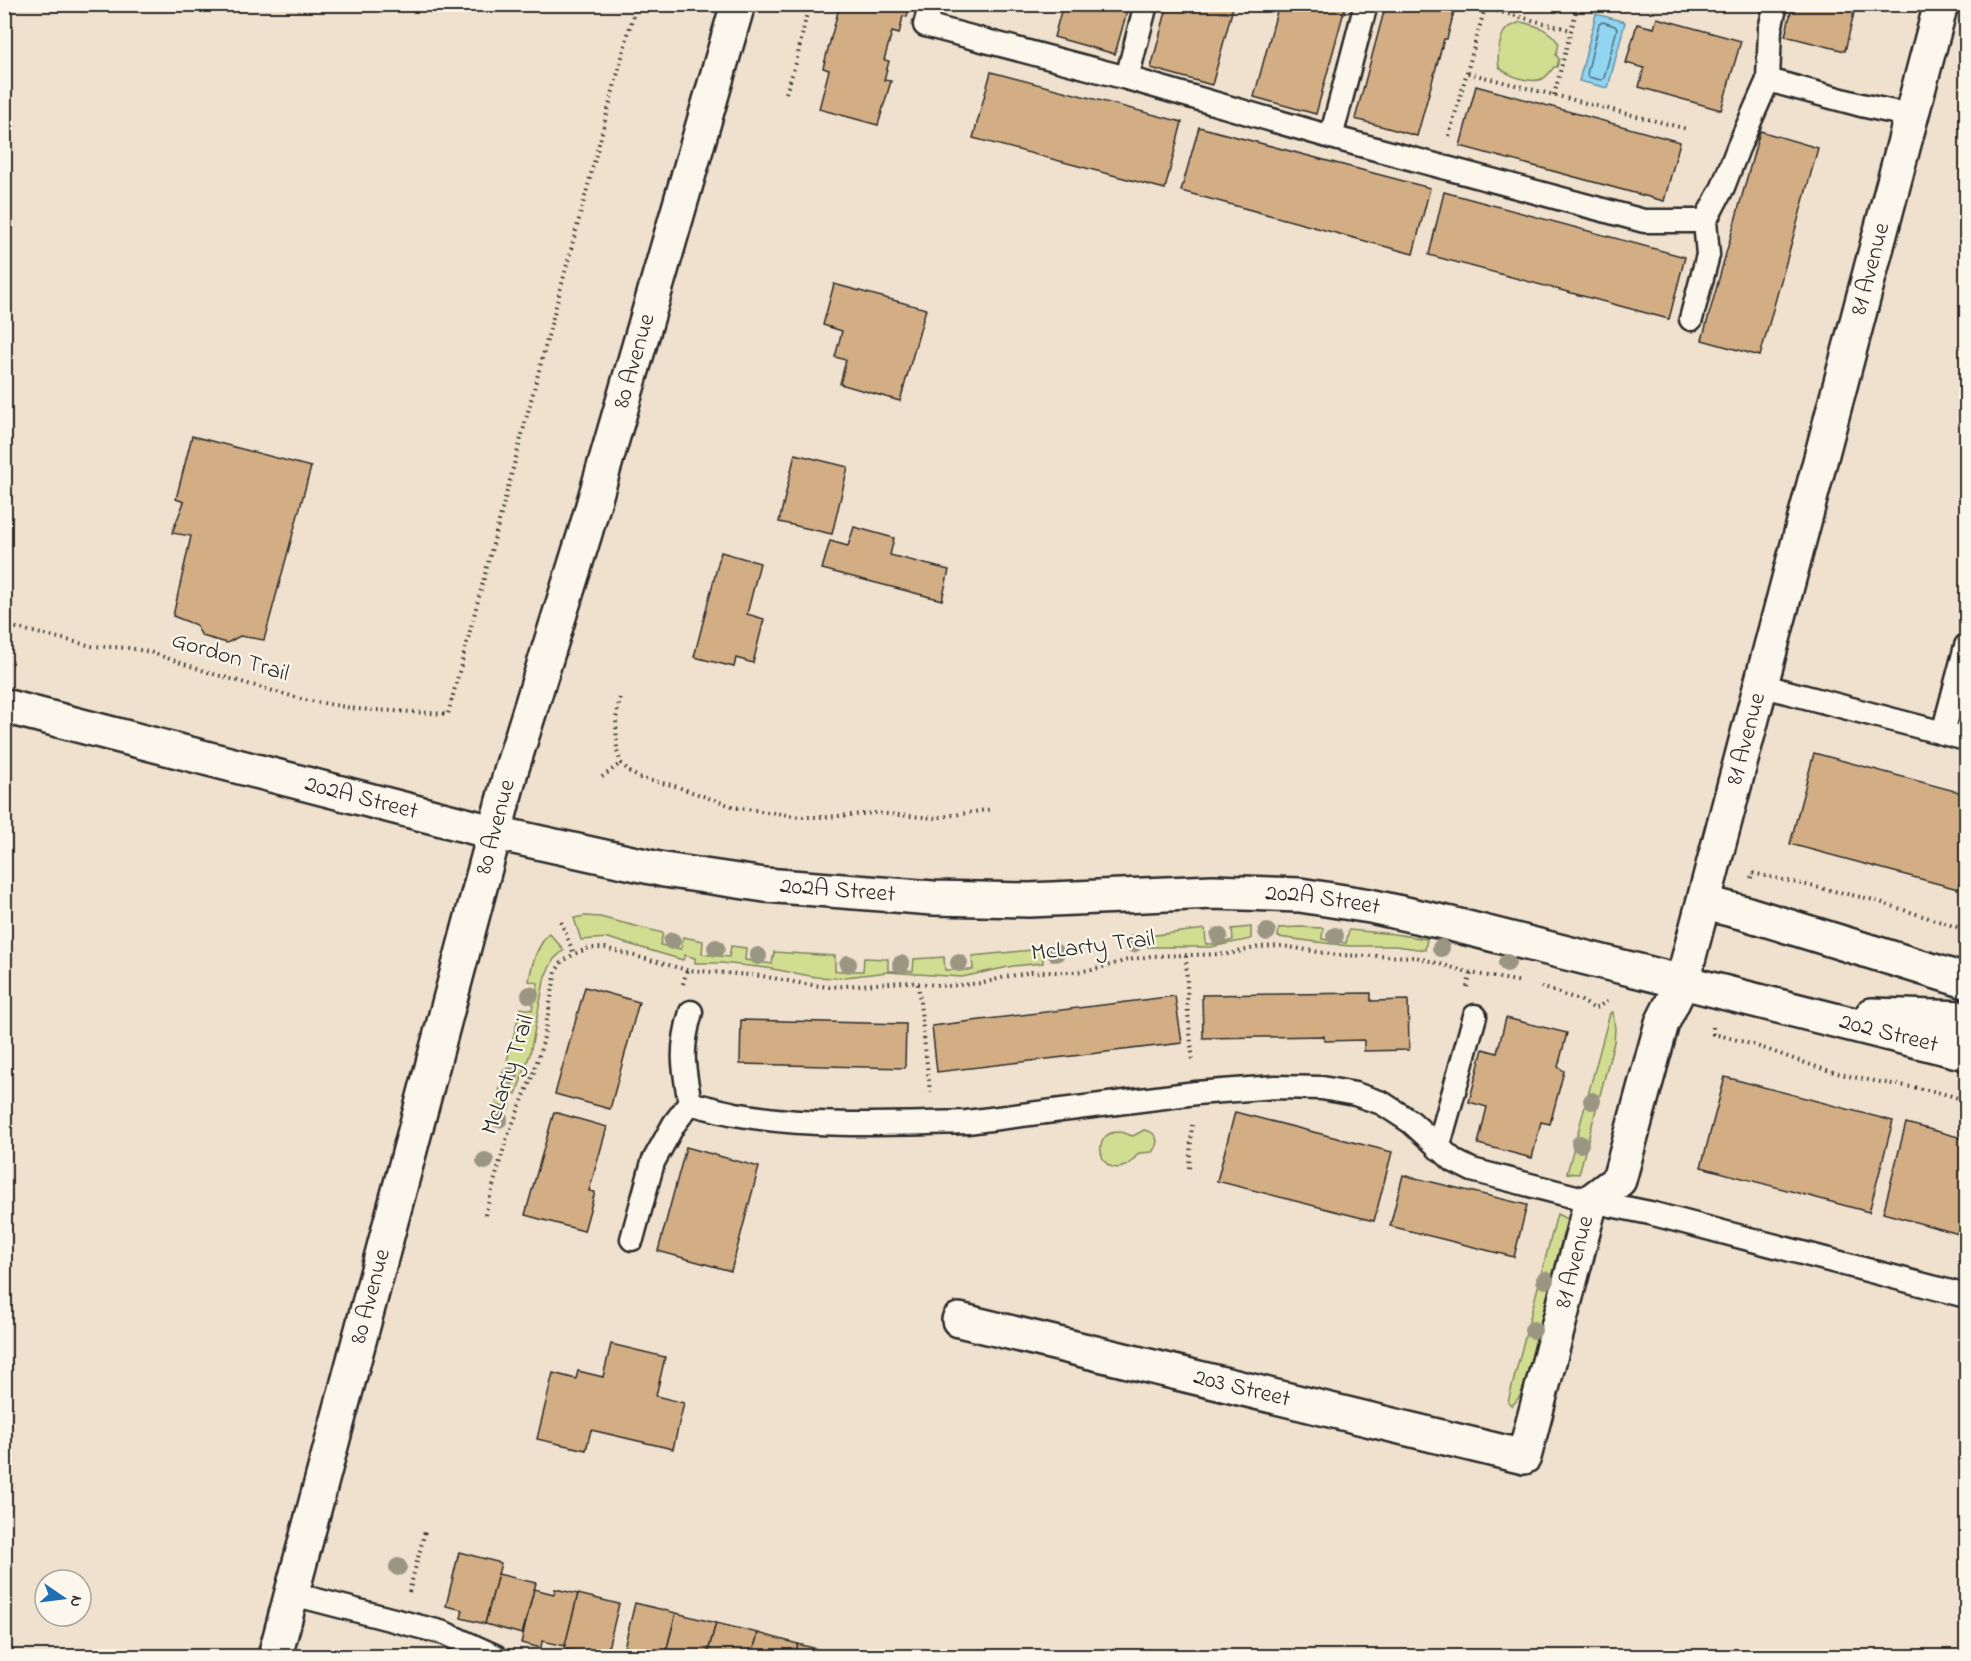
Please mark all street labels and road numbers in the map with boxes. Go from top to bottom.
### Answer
street label: 81 Avenue [1842,219,1900,319]
street label: 80 Avenue [604,309,665,413]
street label: Gordon Trail [167,624,293,692]
street label: 81 Avenue [1718,689,1776,789]
street label: 202A Street [301,767,422,830]
street label: 80 Avenue [467,775,526,878]
street label: 202A Street [779,869,897,913]
street label: 202A Street [1265,876,1383,925]
street label: McLarty Trail [1029,922,1157,973]
street label: 202 Street [1835,1004,1942,1063]
street label: McLarty Trail [473,1010,546,1140]
street label: 81 Avenue [1546,1212,1604,1312]
street label: 80 Avenue [341,1245,400,1348]
street label: 203 Street [1190,1360,1294,1417]

